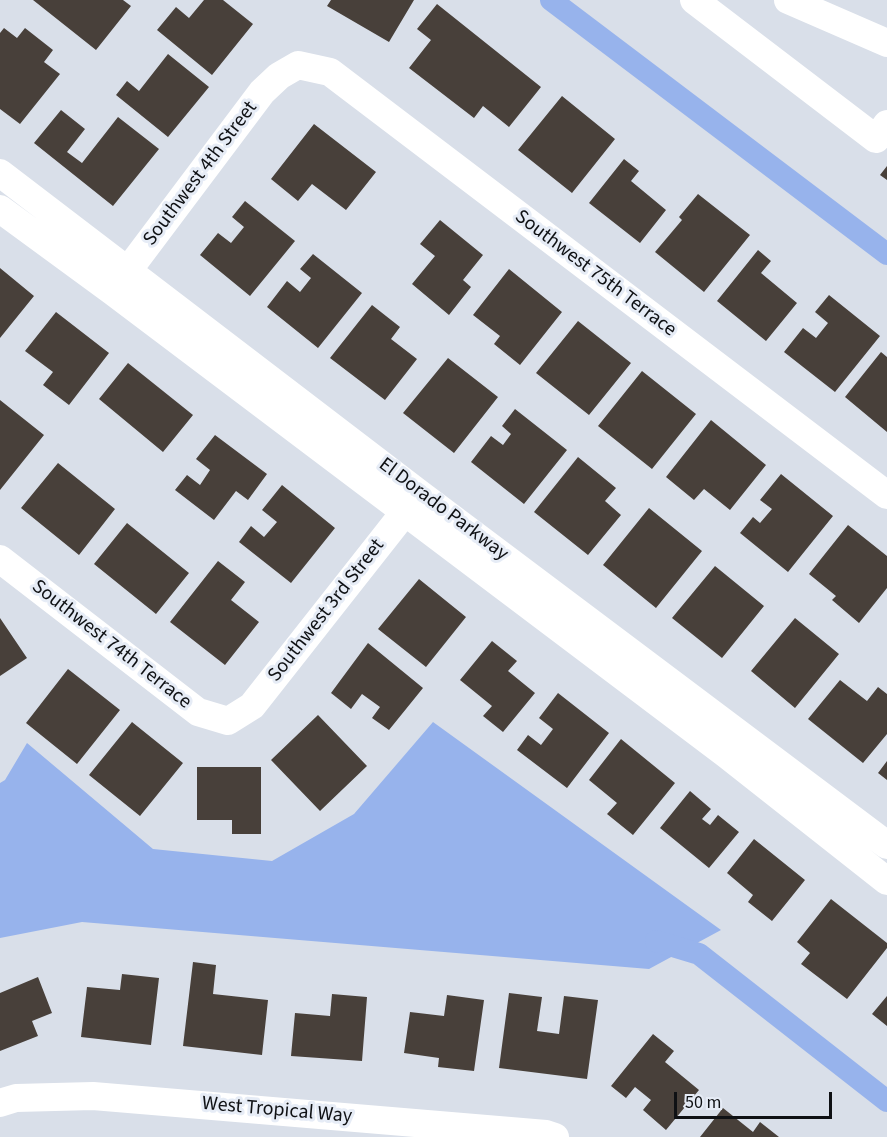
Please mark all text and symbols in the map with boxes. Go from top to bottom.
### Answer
street label: Southwest 4th Street [139,97,263,251]
street label: Southwest 75th Terrace [510,205,680,343]
street label: El Dorado Parkway [373,453,513,567]
street label: Southwest 3rd Street [264,535,390,687]
street label: Southwest 74th Terrace [26,575,196,715]
scale bar [677,1080,834,1118]
text: 50 m [685,1090,721,1115]
street label: West Tropical Way [201,1092,353,1130]

